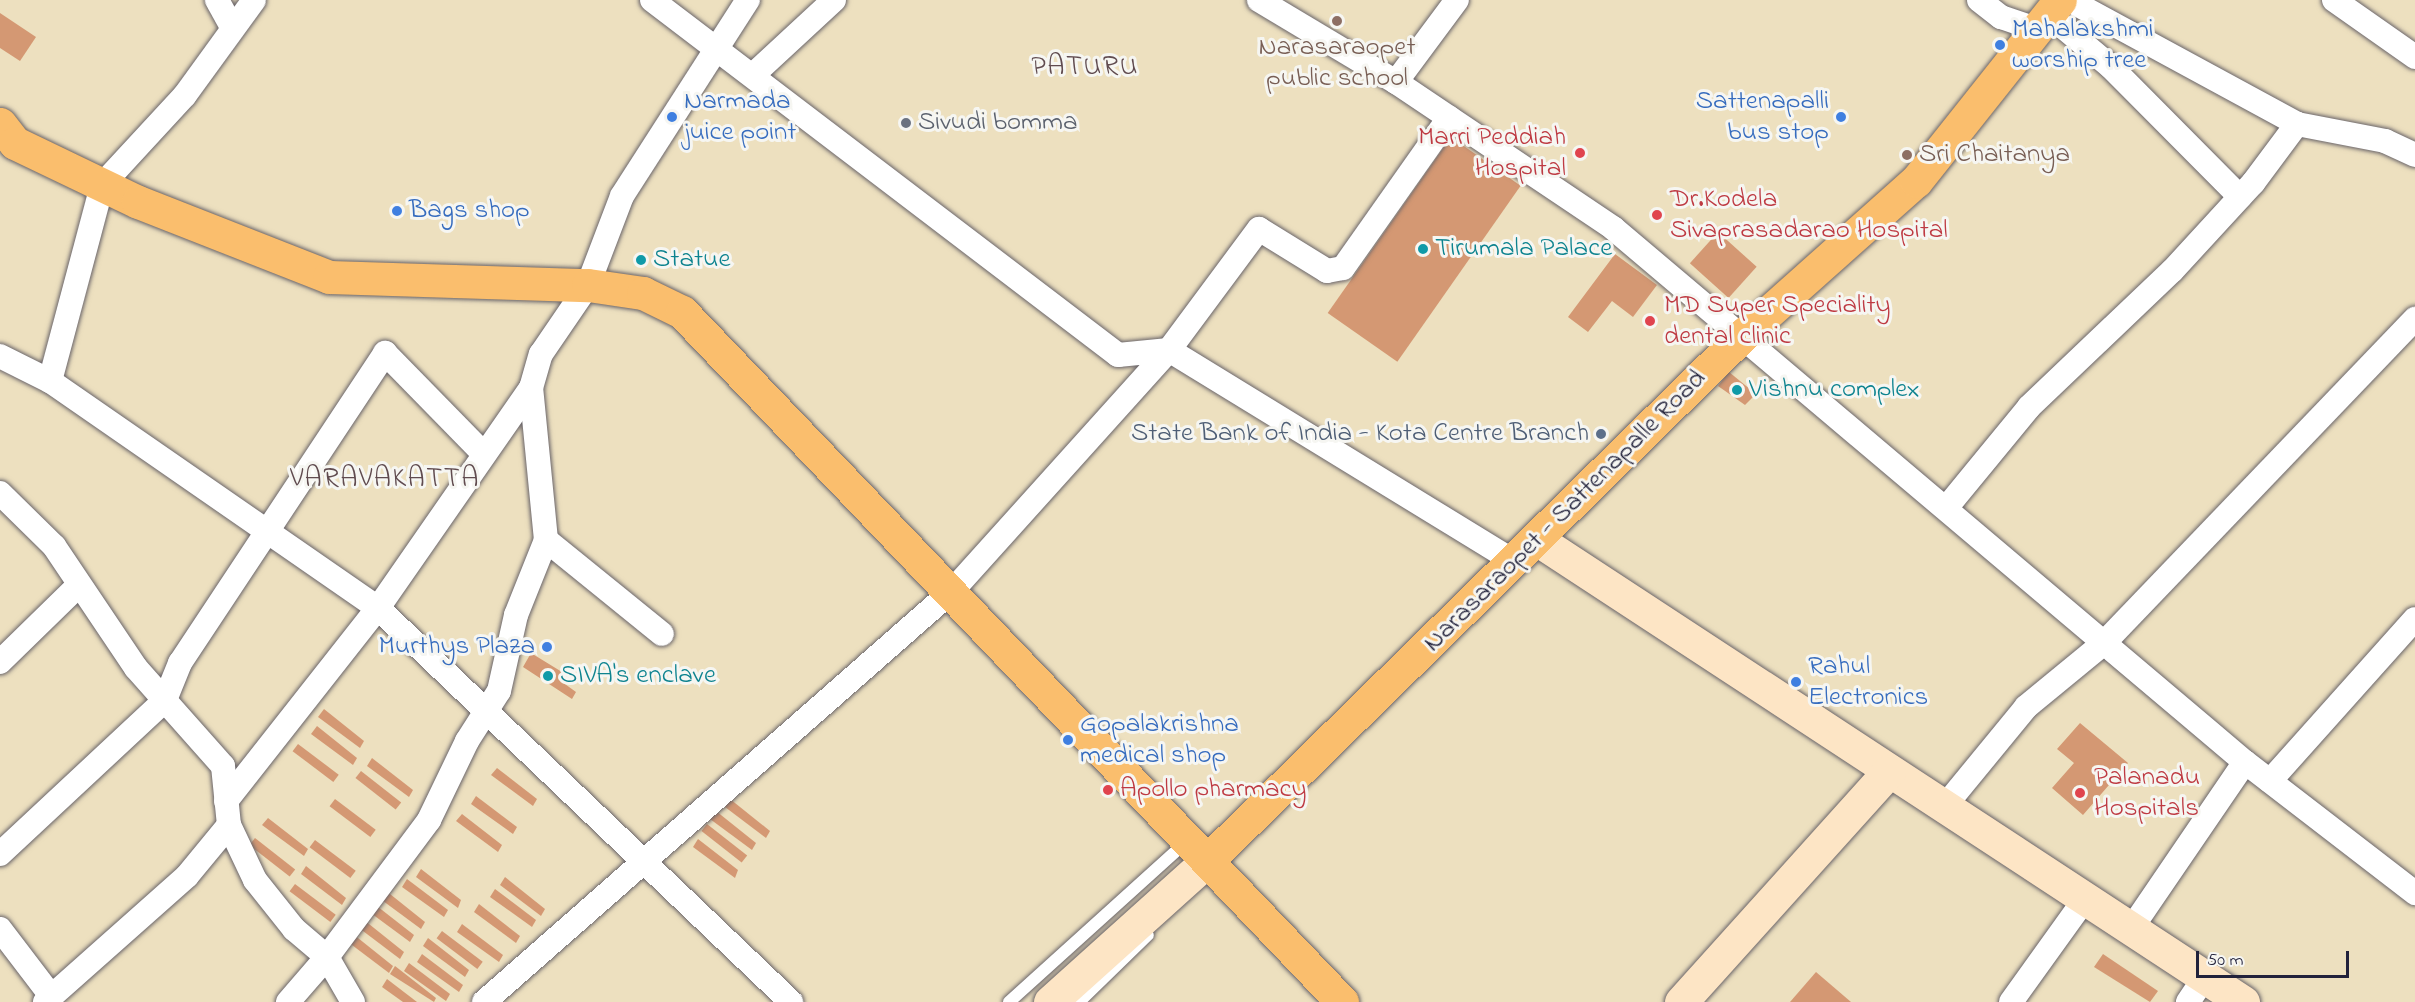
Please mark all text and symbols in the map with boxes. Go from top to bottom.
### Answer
place label: Mahalakshmi worship tree [2012,13,2154,76]
marker: Narasaraopet public school [1330,14,1344,28]
place label: Narasaraopet public school [1259,31,1415,94]
marker: Mahalakshmi worship tree [1993,38,2007,52]
district label: PATURU [1031,51,1139,85]
place label: Narmada juice point [684,85,796,148]
place label: Sattenapalli bus stop [1696,85,1829,148]
place label: Sivudi bomma [918,107,1078,139]
marker: Narmada juice point [665,110,679,124]
marker: Sattenapalli bus stop [1834,110,1848,124]
marker: Sivudi bomma [899,116,913,130]
place label: Marri Peddiah Hospital [1418,121,1566,184]
place label: Sri Chaitanya [1919,139,2070,171]
marker: Marri Peddiah Hospital [1571,144,1589,162]
marker: Sri Chaitanya [1900,148,1914,162]
place label: Dr.Kodela Sivaprasadarao Hospital [1670,183,1948,246]
place label: Bags shop [409,195,530,227]
marker: Bags shop [390,204,404,218]
marker: Dr.Kodela Sivaprasadarao Hospital [1648,206,1666,224]
place label: Tirumala Palace [1435,233,1612,265]
marker: Tirumala Palace [1416,242,1430,256]
place label: Statue [653,244,731,276]
marker: Statue [634,253,648,267]
place label: MD Super Speciality dental clinic [1664,289,1891,352]
marker: MD Super Speciality dental clinic [1641,312,1659,330]
street label: Narasaraopet - Sattenapalle Road [1417,363,1713,659]
place label: Vishnu complex [1749,374,1919,406]
marker: Vishnu complex [1730,383,1744,397]
place label: State Bank of India - Kota Centre Branch [1131,418,1589,450]
marker: State Bank of India - Kota Centre Branch [1594,427,1608,441]
district label: VARAVAKATTA [290,463,480,497]
place label: Murthys Plaza [378,631,535,663]
marker: Murthys Plaza [540,640,554,654]
place label: Rahul Electronics [1808,650,1928,713]
place label: SIVA's enclave [560,660,716,692]
marker: SIVA's enclave [541,669,555,683]
marker: Rahul Electronics [1789,675,1803,689]
place label: Gopalakrishna medical shop [1080,708,1239,771]
marker: Gopalakrishna medical shop [1061,733,1075,747]
place label: Palanadu Hospitals [2094,761,2200,824]
place label: Apollo pharmacy [1120,774,1307,806]
marker: Apollo pharmacy [1101,783,1115,797]
marker: Palanadu Hospitals [2071,784,2089,802]
scale bar [2199,939,2352,977]
text: 50 m [2207,948,2244,974]

